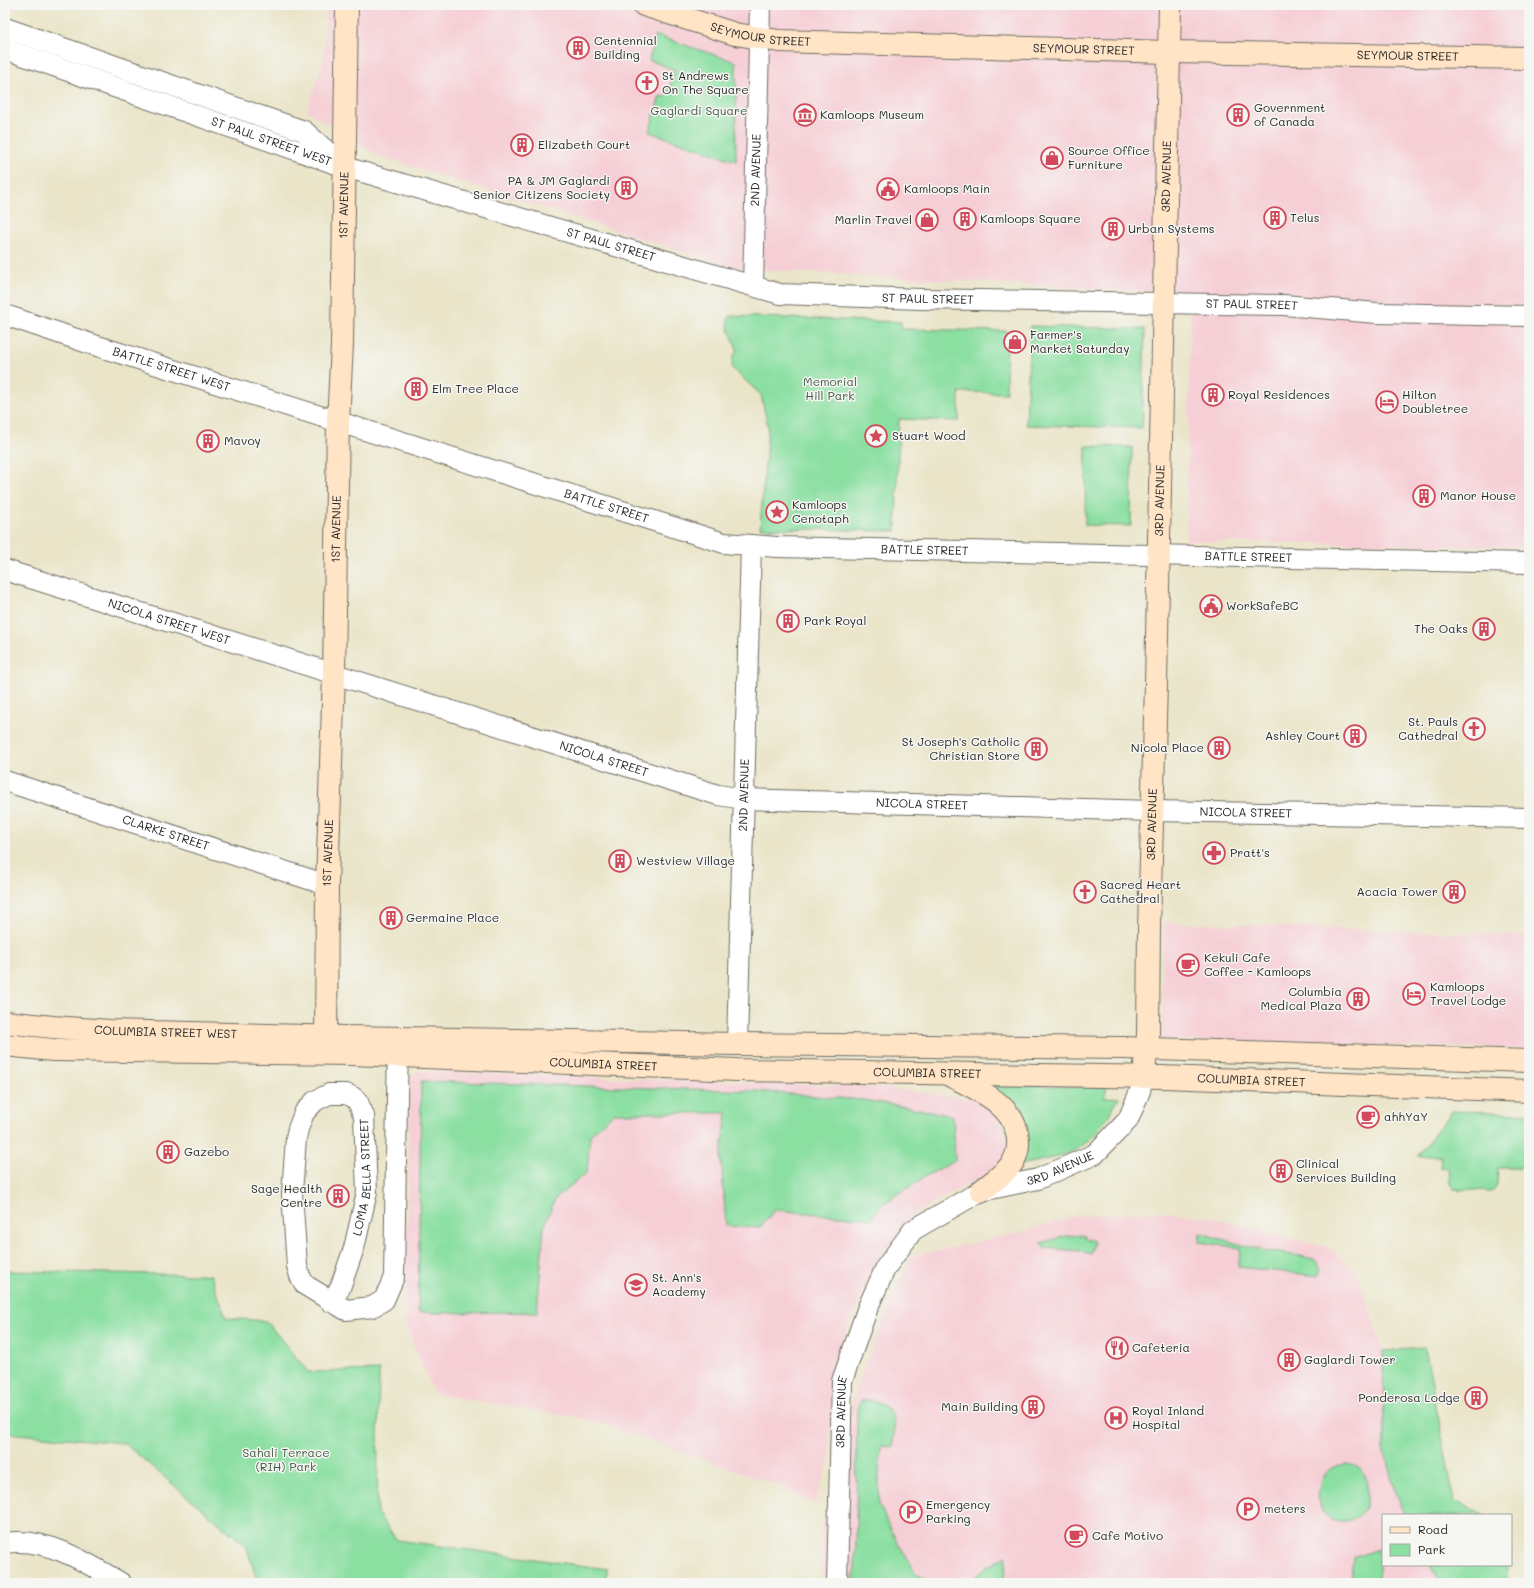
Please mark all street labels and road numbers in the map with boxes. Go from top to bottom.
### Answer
street label: SEYMOUR STREET [709,18,811,49]
street label: SEYMOUR STREET [1033,39,1135,58]
street label: SEYMOUR STREET [1357,46,1459,64]
street label: ST PAUL STREET WEST [209,112,334,169]
street label: 2ND AVENUE [746,133,764,206]
street label: 3RD AVENUE [1157,140,1174,212]
street label: 1ST AVENUE [335,171,352,239]
street label: ST PAUL STREET [565,223,658,264]
street label: ST PAUL STREET [882,289,974,307]
street label: ST PAUL STREET [1206,295,1299,313]
street label: BATTLE STREET WEST [111,342,233,394]
street label: 3RD AVENUE [1150,464,1168,536]
street label: BATTLE STREET [562,484,651,526]
street label: 1ST AVENUE [327,495,344,563]
street label: BATTLE STREET [880,540,969,558]
street label: BATTLE STREET [1204,547,1293,565]
street label: NICOLA STREET WEST [106,594,233,648]
street label: NICOLA STREET [558,737,651,780]
street label: 2ND AVENUE [734,758,752,832]
street label: 3RD AVENUE [1142,788,1160,860]
street label: NICOLA STREET [876,794,969,813]
street label: NICOLA STREET [1200,803,1292,821]
street label: CLARKE STREET [121,810,212,854]
street label: 1ST AVENUE [318,819,336,887]
street label: COLUMBIA STREET WEST [94,1021,238,1041]
street label: COLUMBIA STREET [549,1053,658,1074]
street label: COLUMBIA STREET [873,1063,982,1081]
street label: COLUMBIA STREET [1197,1069,1306,1089]
street label: LOMA BELLA STREET [348,1118,374,1237]
street label: 3RD AVENUE [1025,1147,1096,1188]
street label: 3RD AVENUE [831,1373,850,1448]

